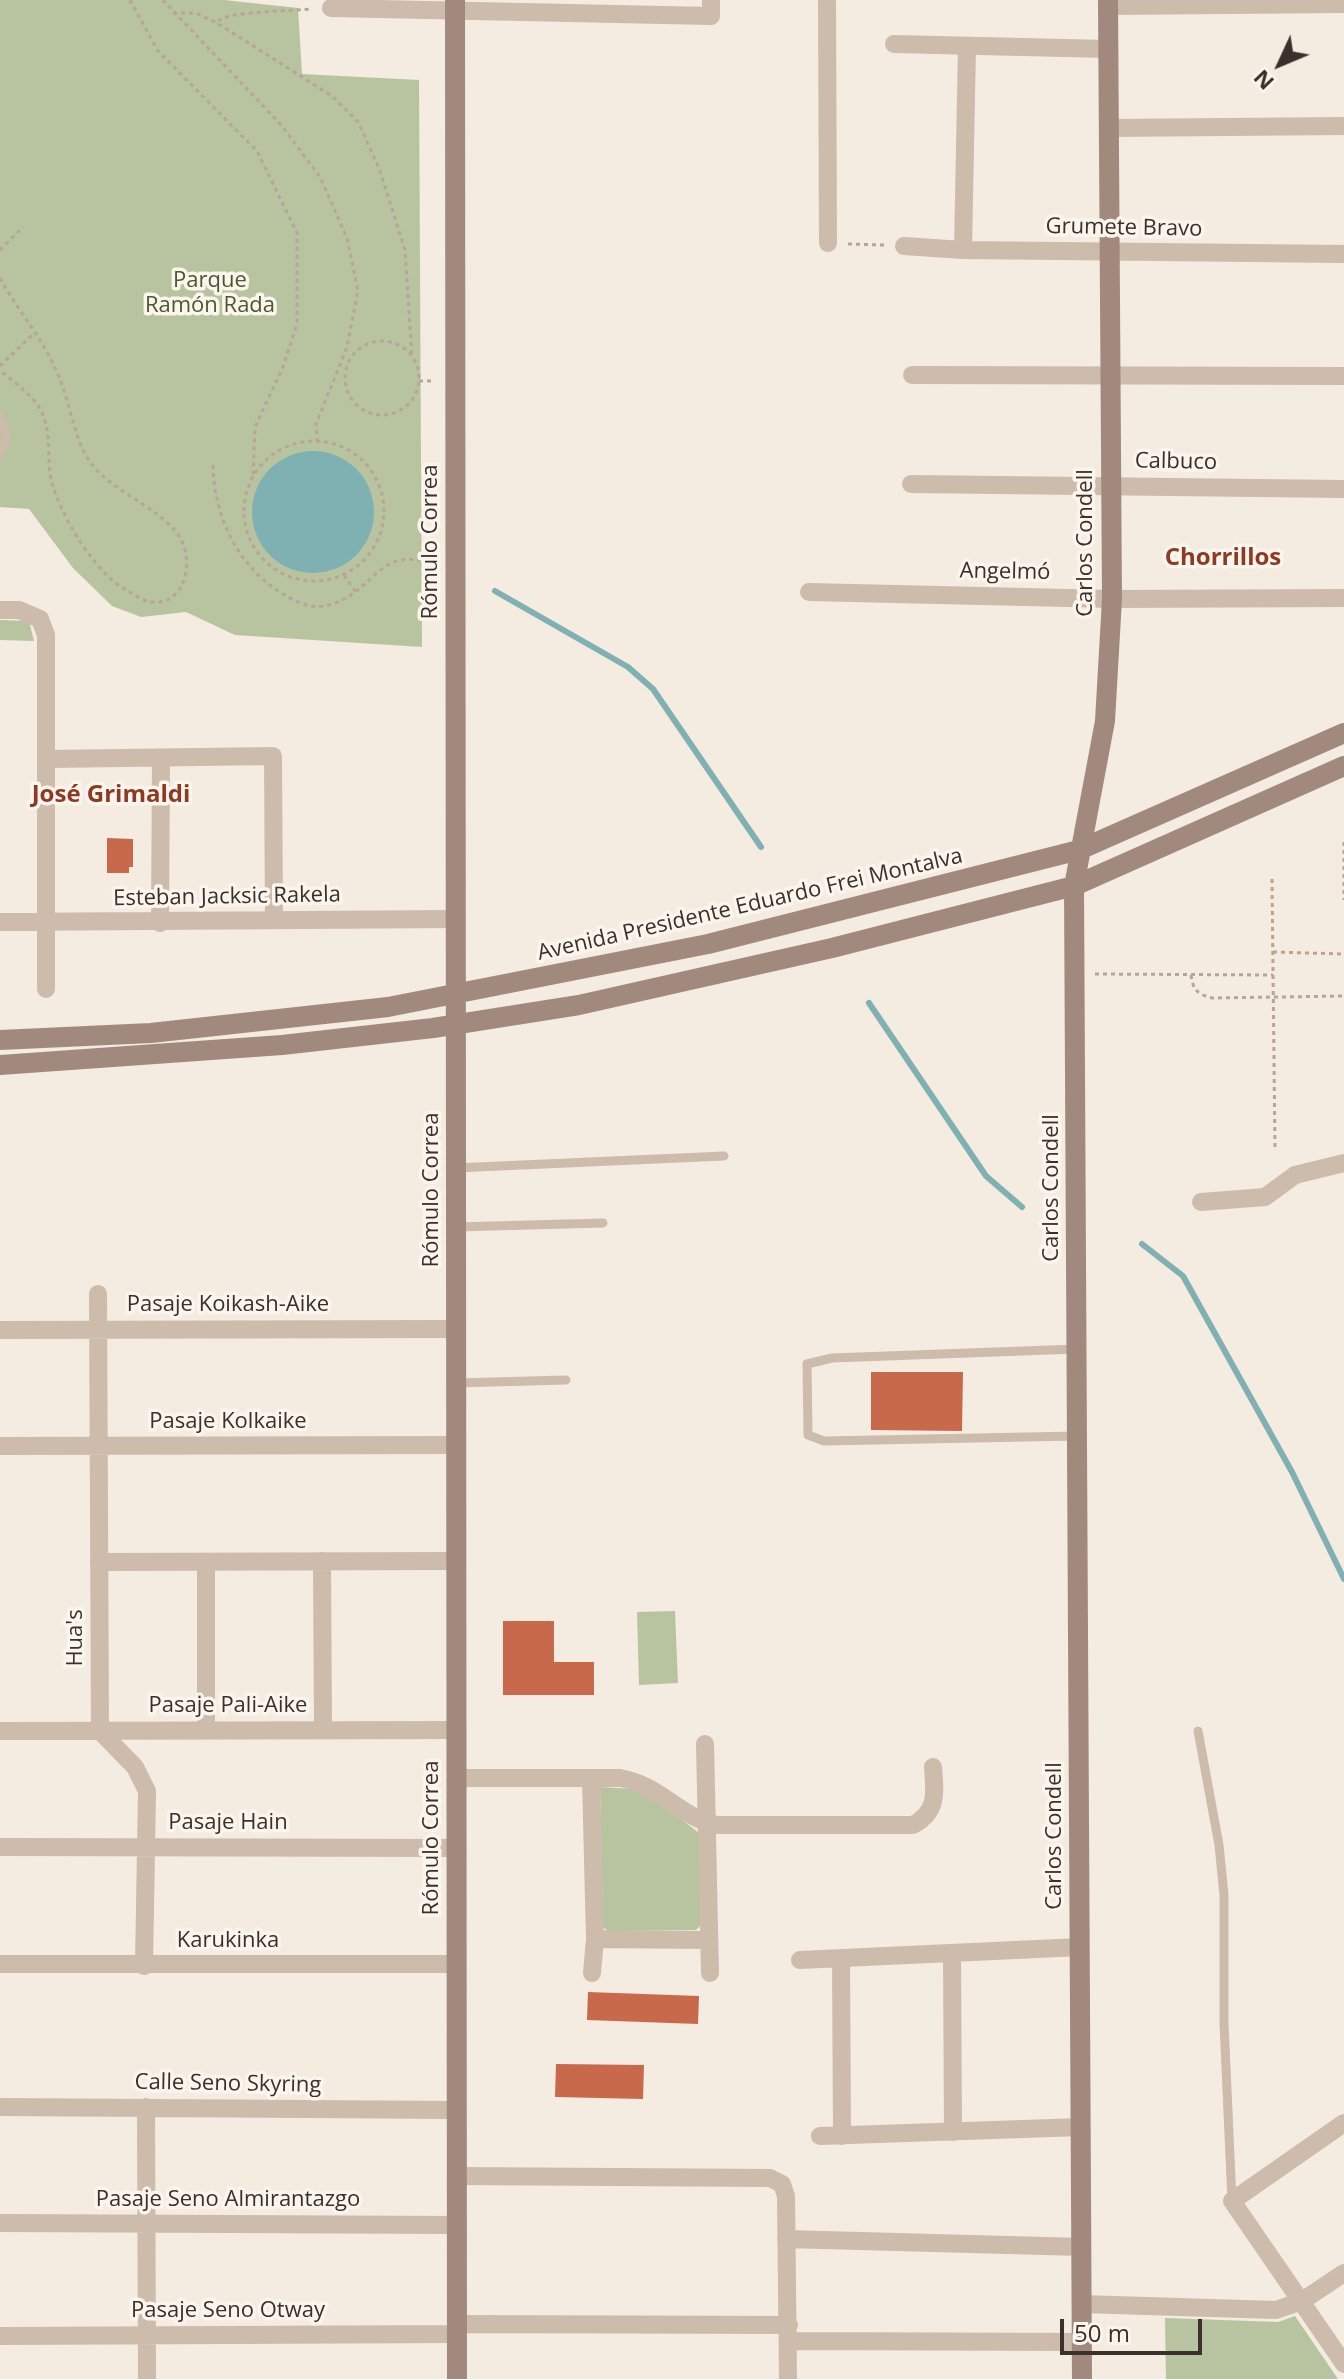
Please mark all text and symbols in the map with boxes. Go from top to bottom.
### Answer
north arrow [1240,24,1320,104]
text: N [1246,64,1280,98]
street label: Grumete Bravo [1045,213,1203,243]
park label: Parque Ramón Rada [145,268,275,320]
street label: Calbuco [1135,448,1217,476]
street label: Rómulo Correa [418,465,444,619]
street label: Carlos Condell [1073,469,1099,617]
district label: Chorrillos [1165,544,1281,572]
street label: Angelmó [959,558,1051,586]
district label: José Grimaldi [32,781,190,809]
street label: Avenida Presidente Eduardo Frei Montalva [535,843,965,967]
street label: Esteban Jacksic Rakela [113,882,341,912]
street label: Rómulo Correa [419,1113,445,1267]
street label: Carlos Condell [1039,1114,1065,1262]
street label: Pasaje Koikash-Aike [127,1292,329,1318]
street label: Pasaje Kolkaike [149,1409,307,1435]
street label: Hua's [63,1609,89,1667]
street label: Pasaje Pali-Aike [149,1693,307,1719]
street label: Rómulo Correa [419,1761,445,1915]
street label: Carlos Condell [1042,1762,1068,1910]
street label: Pasaje Hain [168,1810,288,1836]
street label: Karukinka [177,1928,279,1954]
street label: Calle Seno Skyring [134,2069,322,2099]
street label: Pasaje Seno Almirantazgo [96,2187,360,2213]
street label: Pasaje Seno Otway [131,2298,325,2324]
scale bar [1064,2303,1206,2353]
text: 50 m [1074,2316,1130,2349]

